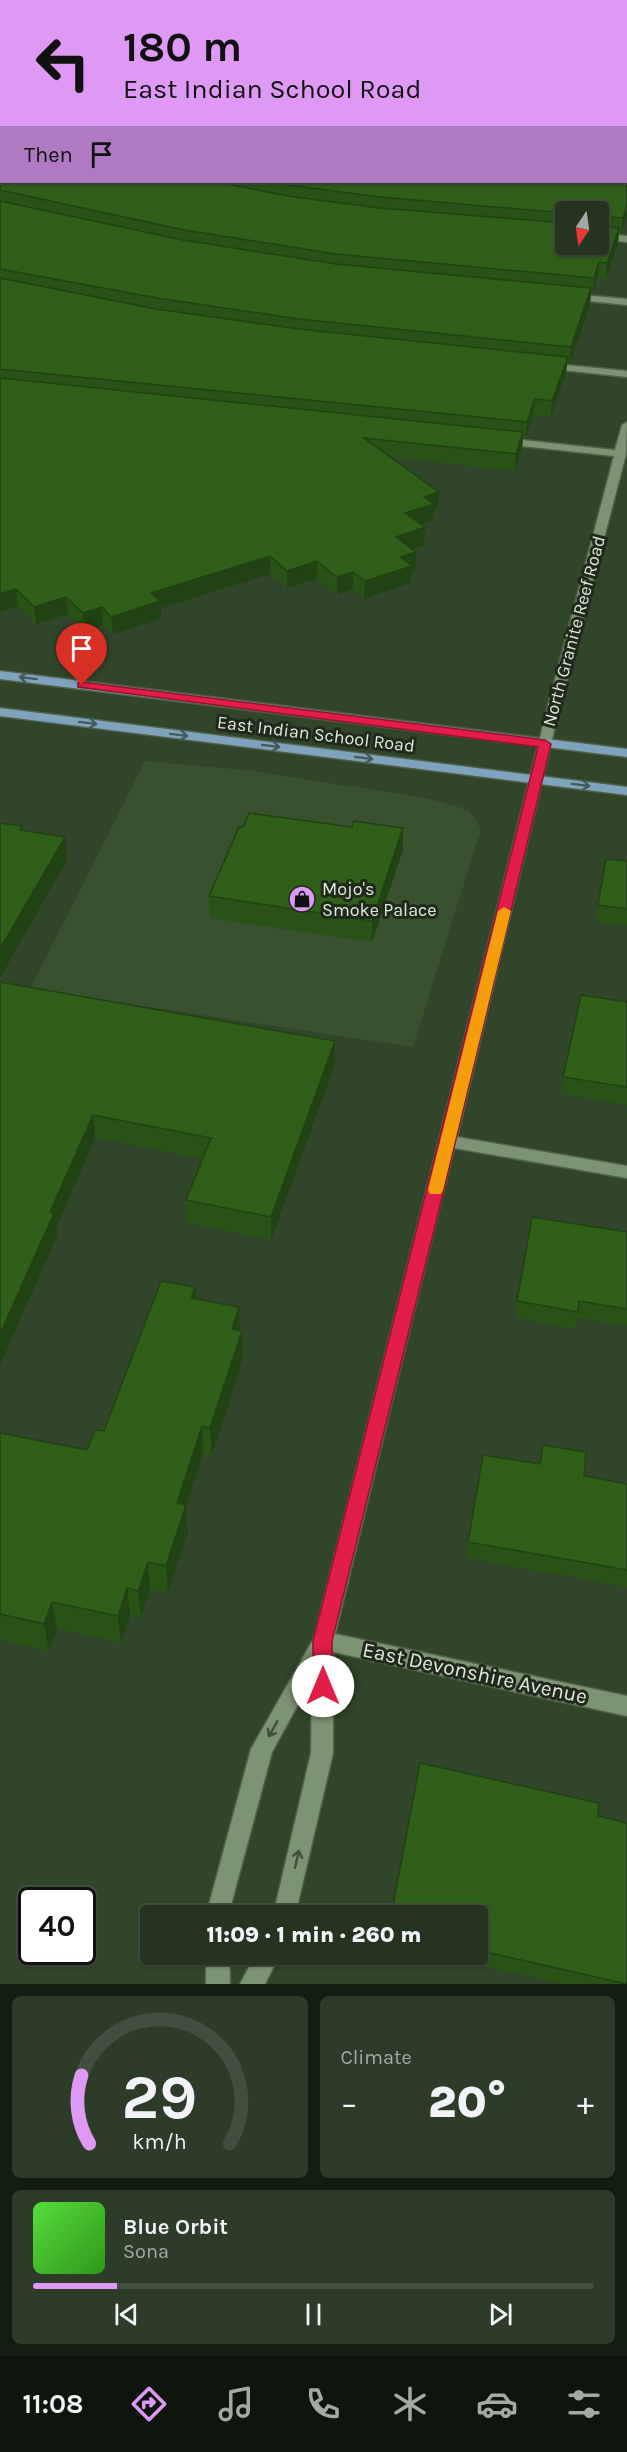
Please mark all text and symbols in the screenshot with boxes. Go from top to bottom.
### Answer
text: 180 m [123,22,242,72]
icon: left [24,24,102,102]
text: East Indian School Road [123,73,421,105]
icon: arrive [85,138,118,171]
text: Then [24,142,73,168]
north arrow [555,201,609,255]
map controls [555,201,609,255]
street label: North Granite Reef Road [538,533,610,729]
pin [56,623,107,685]
icon: arrive [65,632,98,665]
one-way arrow [19,673,39,684]
street label: East Indian School Road [216,711,416,757]
one-way arrow [77,718,97,729]
one-way arrow [168,729,188,740]
one-way arrow [261,741,280,752]
one-way arrow [354,753,374,764]
one-way arrow [571,780,591,791]
place label: Mojo's Smoke Palace [322,878,437,921]
shop icon: Mojo's Smoke Palace [287,884,317,914]
street label: East Devonshire Avenue [360,1637,590,1709]
position arrow [291,1654,355,1718]
one-way arrow [267,1720,279,1737]
one-way arrow [292,1849,304,1868]
speed limit sign: 40 [18,1887,96,1965]
text: 11:09 · 1 min · 260 m [206,1922,422,1948]
text: Climate [341,2046,412,2069]
text: 29 [122,2061,198,2134]
text: 20° [428,2076,506,2128]
text: − [341,2084,358,2122]
text: + [577,2084,594,2122]
text: km/h [133,2129,187,2154]
text: Blue Orbit [123,2214,228,2240]
text: Sona [123,2240,169,2263]
icon: previous [110,2298,143,2331]
icon: pause [297,2298,330,2331]
icon: next [484,2298,517,2331]
icon: directions [128,2383,170,2425]
icon: music [215,2383,257,2425]
icon: phone [302,2383,344,2425]
icon: climate [389,2383,431,2425]
icon: car [476,2383,518,2425]
icon: filters [563,2383,605,2425]
text: 11:08 [22,2388,83,2420]

